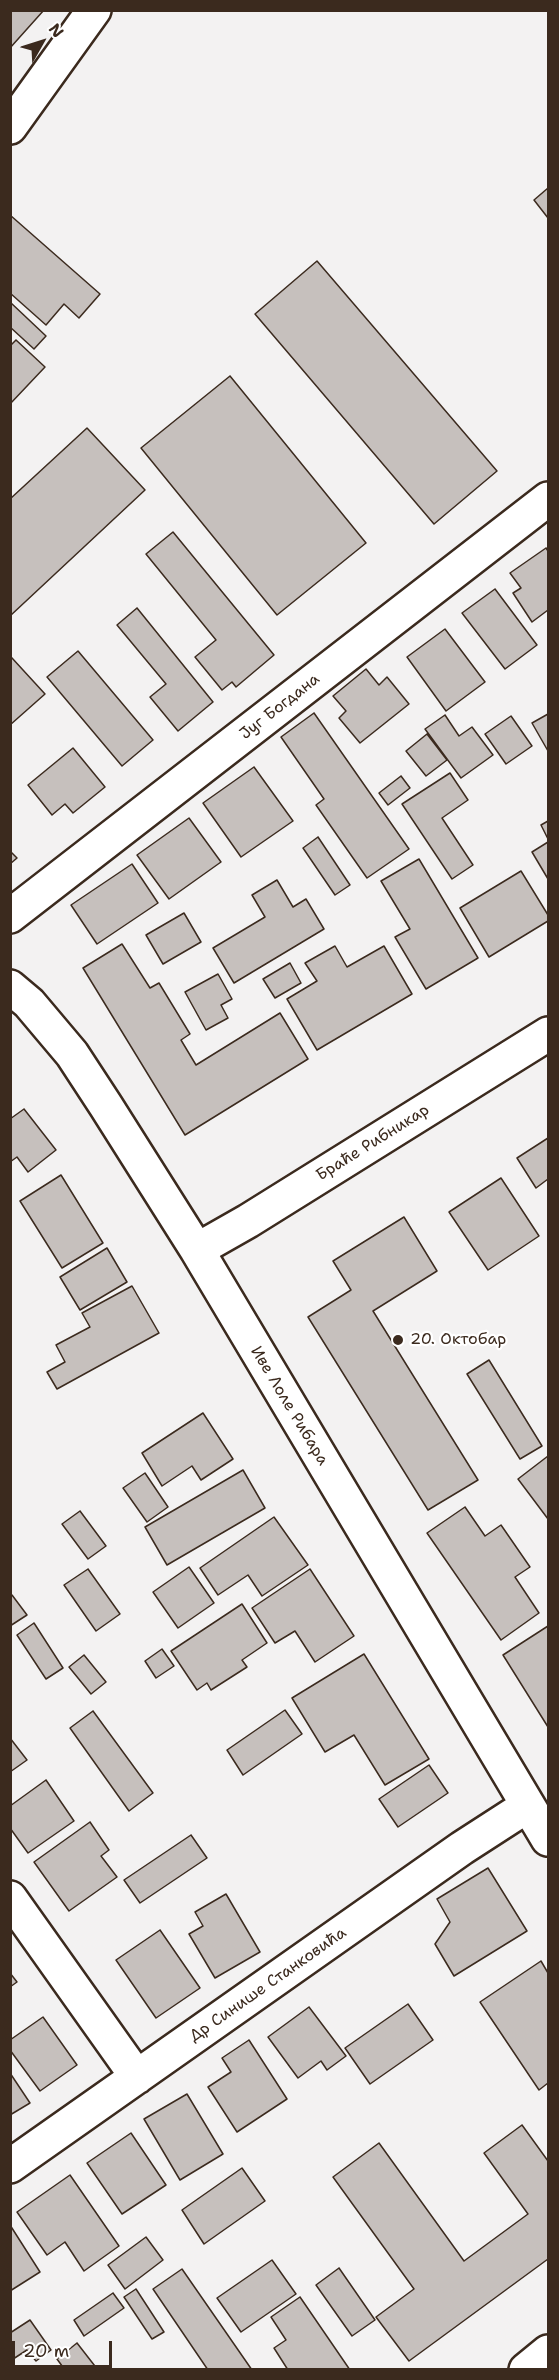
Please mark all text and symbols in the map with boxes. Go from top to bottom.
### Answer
north arrow [12,12,72,72]
text: N [44,19,69,42]
street label: Југ Богдана [236,670,324,744]
street label: Браће Рибникар [313,1101,433,1185]
place label: 20. Октобар [410,1330,506,1350]
marker: 20. Октобар [391,1333,405,1347]
street label: Иве Лоле Рибара [246,1343,332,1469]
street label: Др Синише Станковића [186,1923,350,2047]
scale bar [15,2329,116,2367]
text: 20 m [23,2339,69,2363]

